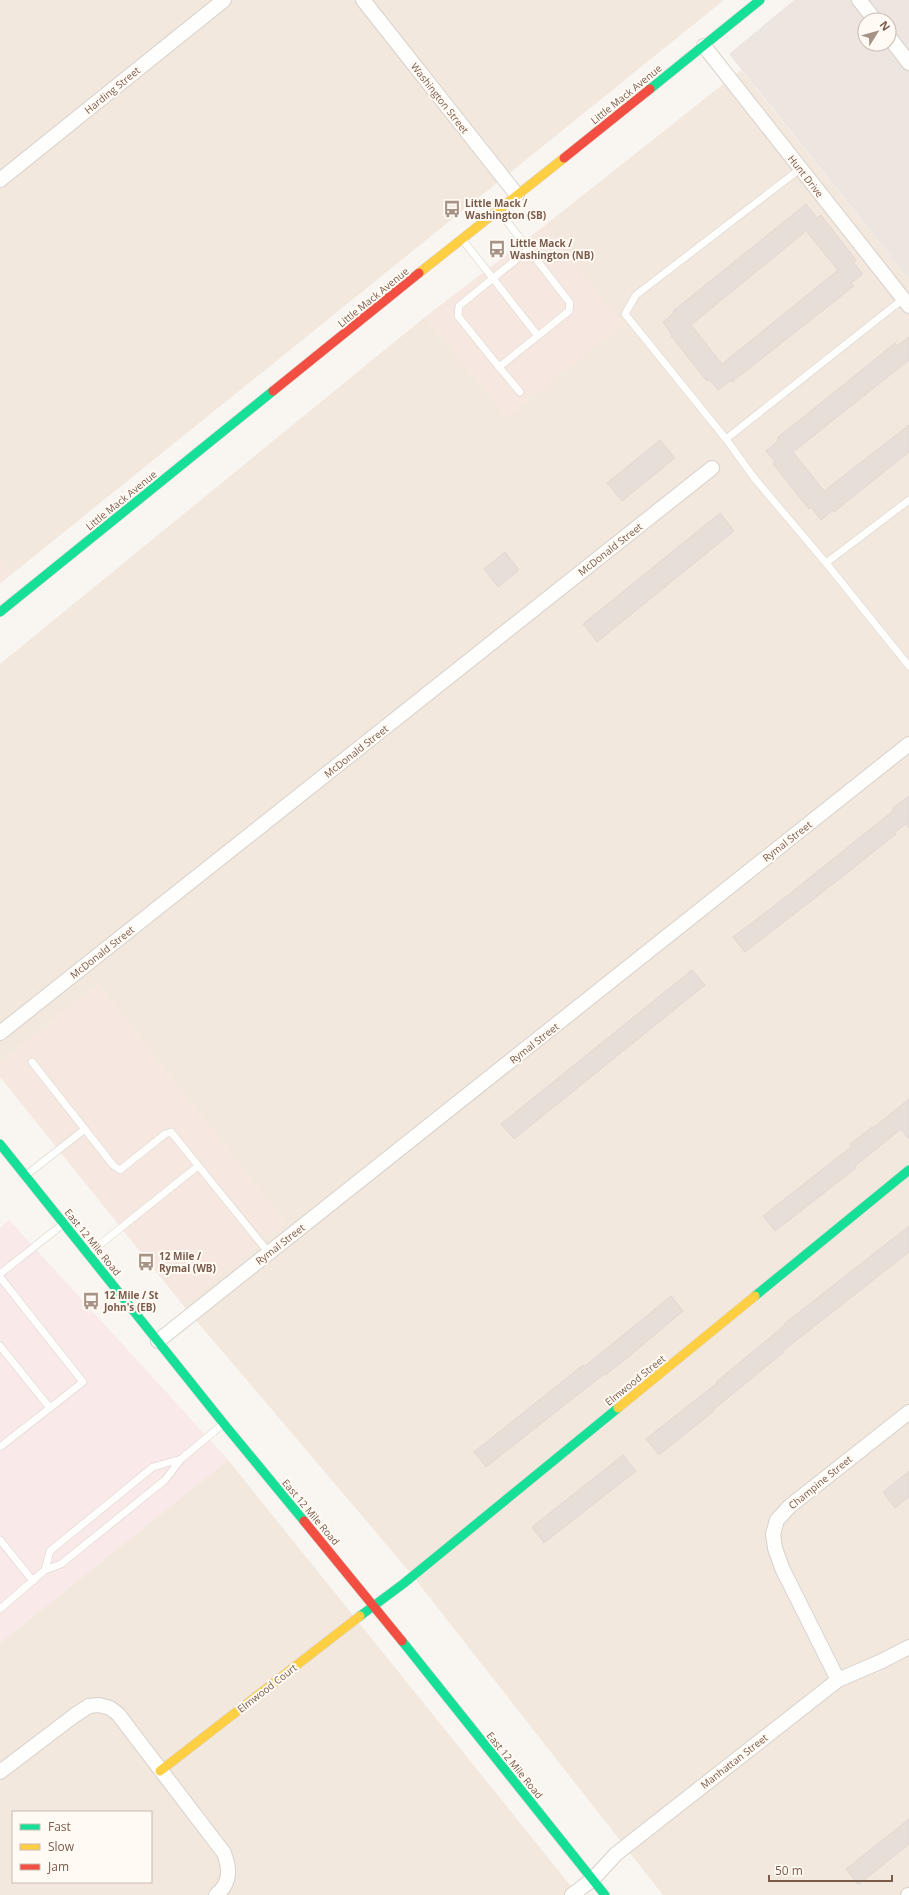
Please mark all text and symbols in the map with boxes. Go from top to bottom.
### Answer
north arrow [857,12,897,52]
text: N [877,18,894,34]
street label: Washington Street [408,60,472,137]
street label: Little Mack Avenue [588,61,665,127]
street label: Harding Street [81,63,143,117]
street label: Hunt Drive [785,152,827,200]
place label: Little Mack / Washington (SB) [465,196,546,222]
bus stop icon: Little Mack / Washington (SB) [442,199,462,219]
place label: Little Mack / Washington (NB) [510,236,594,262]
bus stop icon: Little Mack / Washington (NB) [487,239,507,259]
street label: Little Mack Avenue [335,264,412,330]
street label: Little Mack Avenue [83,467,160,533]
street label: McDonald Street [575,519,645,579]
street label: McDonald Street [321,721,391,781]
street label: Rymal Street [759,817,815,865]
street label: McDonald Street [67,922,137,982]
street label: Rymal Street [506,1019,562,1067]
street label: East 12 Mile Road [62,1206,124,1278]
street label: Rymal Street [252,1220,308,1268]
place label: 12 Mile / Rymal (WB) [159,1249,216,1275]
bus stop icon: 12 Mile / Rymal (WB) [136,1252,156,1272]
place label: 12 Mile / St John's (EB) [103,1288,159,1314]
bus stop icon: 12 Mile / St John's (EB) [81,1291,101,1311]
street label: Elmwood Street [602,1351,668,1409]
street label: Champine Street [785,1452,855,1512]
street label: East 12 Mile Road [279,1476,343,1548]
street label: Elmwood Court [234,1660,300,1716]
street label: East 12 Mile Road [484,1729,546,1801]
street label: Manhattan Street [697,1730,771,1792]
legend [12,1811,152,1883]
text: Fast [48,1818,71,1835]
text: Slow [48,1838,75,1855]
scale bar [769,1857,892,1883]
text: Jam [47,1858,69,1875]
text: 50 m [775,1862,803,1879]

